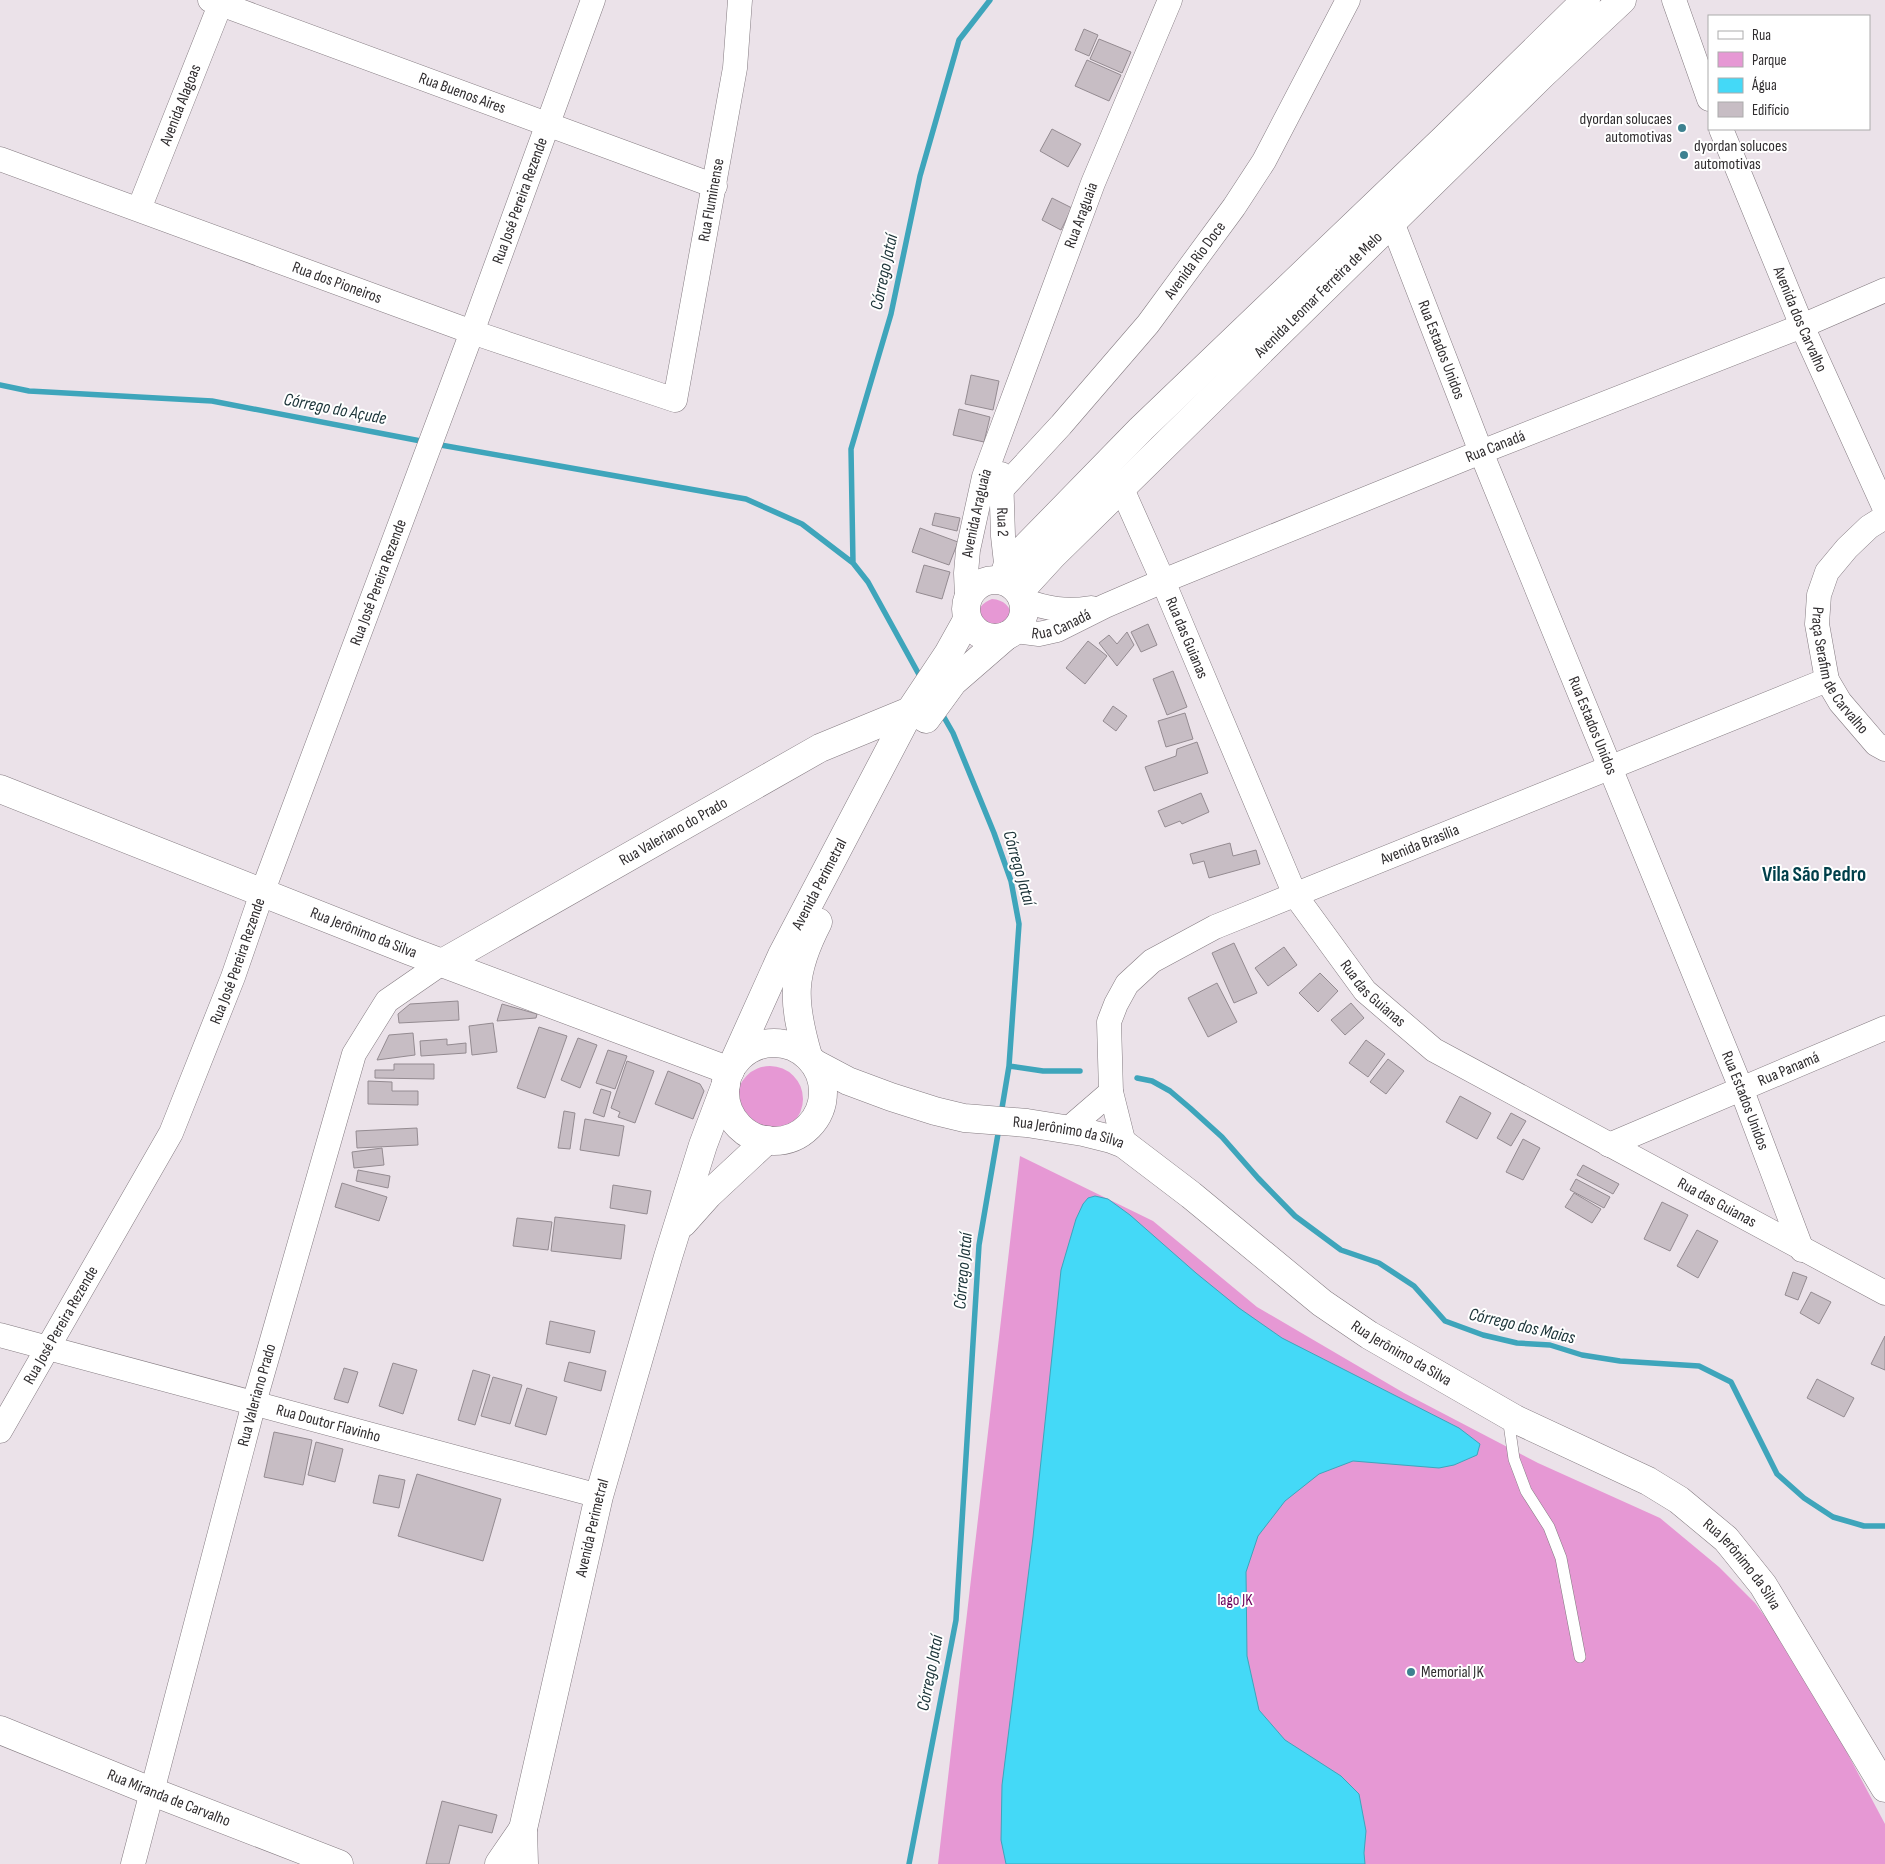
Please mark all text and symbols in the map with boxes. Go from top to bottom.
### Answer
legend [1708,15,1870,130]
text: Rua [1752,26,1771,45]
text: Parque [1752,51,1787,70]
street label: Avenida Alagoas [155,61,205,149]
street label: Rua Buenos Aires [416,68,509,118]
text: Água [1751,76,1777,95]
text: Edifício [1752,101,1789,120]
place label: dyordan solucaes automotivas [1580,110,1672,147]
marker: dyordan solucaes automotivas [1676,122,1688,134]
street label: Rua José Pereira Rezende [488,135,552,267]
place label: dyordan solucoes automotivas [1694,137,1787,174]
marker: dyordan solucoes automotivas [1678,149,1690,161]
street label: Rua Fluminense [694,157,728,243]
street label: Rua Araguaia [1060,180,1102,251]
street label: Avenida Rio Doce [1160,218,1230,303]
street label: Avenida Leomar Ferreira de Melo [1250,228,1386,362]
water label: Córrego Jataí [866,231,903,312]
street label: Rua dos Pioneiros [290,257,385,308]
street label: Avenida dos Carvalho [1769,263,1831,375]
street label: Rua Estados Unidos [1414,298,1469,402]
water label: Córrego do Açude [282,389,388,429]
street label: Rua Canadá [1463,426,1528,467]
street label: Avenida Araguaia [958,466,996,559]
street label: Rua 2 [993,507,1013,537]
street label: Rua José Pereira Rezende [346,517,411,648]
street label: Rua das Guianas [1161,594,1213,682]
street label: Rua Canadá [1031,605,1094,643]
street label: Praça Serafim de Carvalho [1808,606,1873,738]
street label: Rua Estados Unidos [1564,673,1621,778]
street label: Rua Valeriano do Prado [616,793,731,870]
street label: Avenida Brasília [1377,820,1462,869]
water label: Córrego Jataí [998,828,1040,909]
street label: Avenida Perimetral [787,835,851,934]
district label: Vila São Pedro [1762,862,1866,887]
street label: Rua José Pereira Rezende [206,895,269,1027]
street label: Rua Jerônimo da Silva [308,903,420,962]
street label: Rua das Guianas [1336,956,1410,1031]
street label: Rua Panamá [1755,1047,1822,1090]
street label: Rua Estados Unidos [1717,1048,1773,1153]
street label: Rua Jerônimo da Silva [1012,1112,1127,1153]
street label: Rua das Guianas [1674,1174,1760,1231]
water label: Córrego Jataí [949,1230,977,1310]
street label: Rua José Pereira Rezende [19,1263,102,1388]
water label: Córrego dos Maias [1467,1304,1578,1349]
street label: Rua Jerônimo da Silva [1348,1316,1455,1390]
street label: Rua Valeriano Prado [234,1342,280,1448]
street label: Rua Doutor Flavinho [274,1400,383,1446]
street label: Avenida Perimetral [571,1476,613,1580]
street label: Rua Jerônimo da Silva [1699,1514,1785,1613]
park label: lago JK [1217,1591,1253,1610]
water label: Córrego Jataí [912,1632,948,1713]
place label: Memorial JK [1421,1663,1484,1682]
marker: Memorial JK [1405,1666,1417,1678]
street label: Rua Miranda de Carvalho [104,1765,233,1831]

